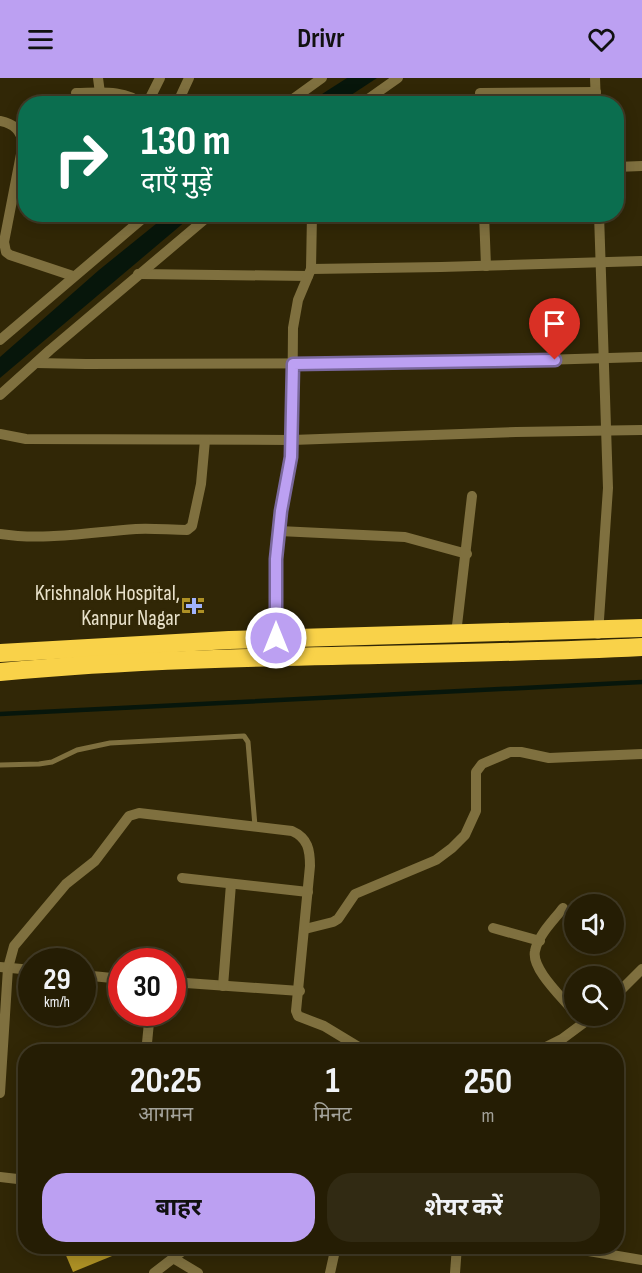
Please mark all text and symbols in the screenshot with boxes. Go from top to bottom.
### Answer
icon: menu [24,23,57,56]
text: Drivr [297,23,345,55]
icon: heart [585,23,618,56]
text: 130 m [141,116,231,167]
icon: right [42,120,120,198]
text: दाएँ मुड़ें [141,167,212,199]
pin [529,298,580,360]
icon: arrive [538,307,571,340]
place label: Krishnalok Hospital, Kanpur Nagar [35,580,180,632]
marker: Krishnalok Hospital, Kanpur Nagar [185,597,203,615]
position arrow [244,606,308,670]
map controls [564,894,624,1026]
button: sound [564,894,624,954]
speed limit sign: 30 [108,948,186,1026]
text: 29 [43,962,71,998]
button: search [564,966,624,1026]
text: km/h [44,993,70,1012]
text: 20:25 [130,1060,202,1103]
text: 1 [326,1060,340,1103]
text: 250 [464,1061,512,1104]
text: आगमन [138,1103,193,1127]
text: मिनट [314,1103,352,1127]
text: m [481,1104,494,1128]
button: बाहर [42,1173,315,1242]
button: शेयर करें [327,1173,600,1242]

